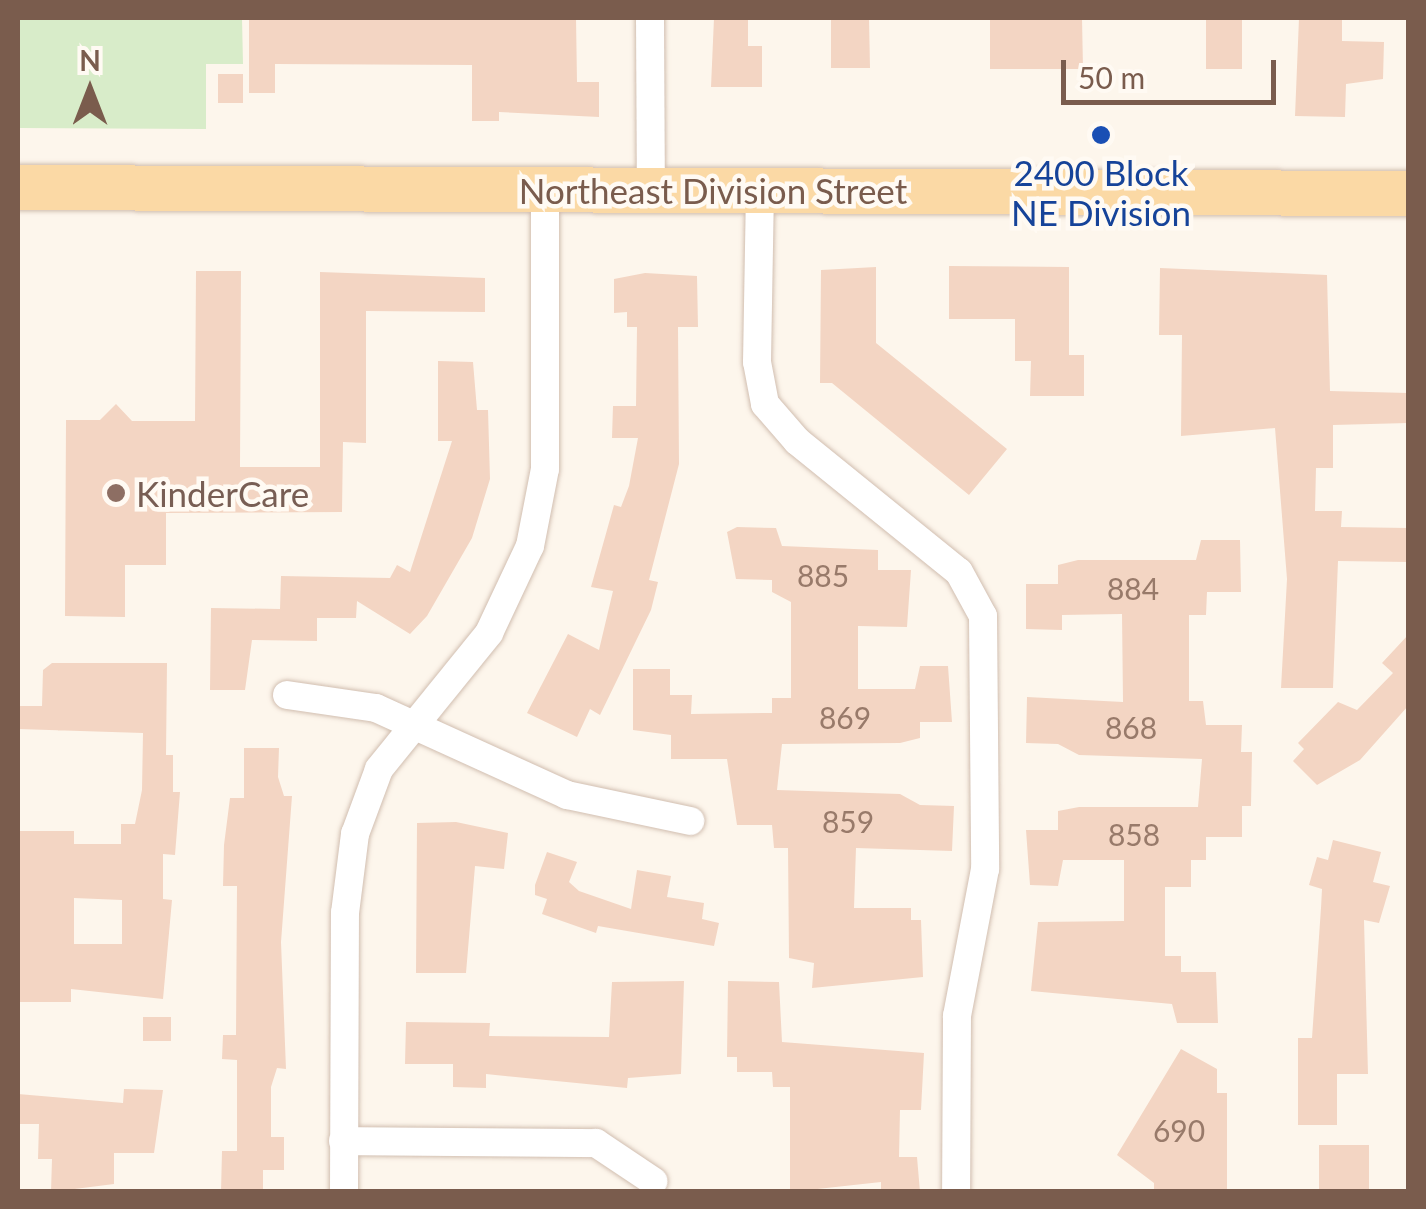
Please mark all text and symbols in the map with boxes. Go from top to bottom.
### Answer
north arrow [40,40,140,140]
scale bar [1066,40,1281,102]
text: N [79,43,101,77]
text: 50 m [1078,59,1145,95]
marker: 2400 Block NE Division [1090,124,1112,146]
place label: 2400 Block NE Division [1011,151,1191,233]
street label: Northeast Division Street [519,169,907,211]
place label: KinderCare [136,472,309,514]
marker: KinderCare [105,482,127,504]
house number: 885 [797,557,849,593]
house number: 884 [1107,570,1159,606]
house number: 869 [819,699,871,735]
house number: 868 [1105,709,1157,745]
house number: 859 [822,803,874,839]
house number: 858 [1108,816,1160,852]
house number: 690 [1153,1112,1205,1148]

